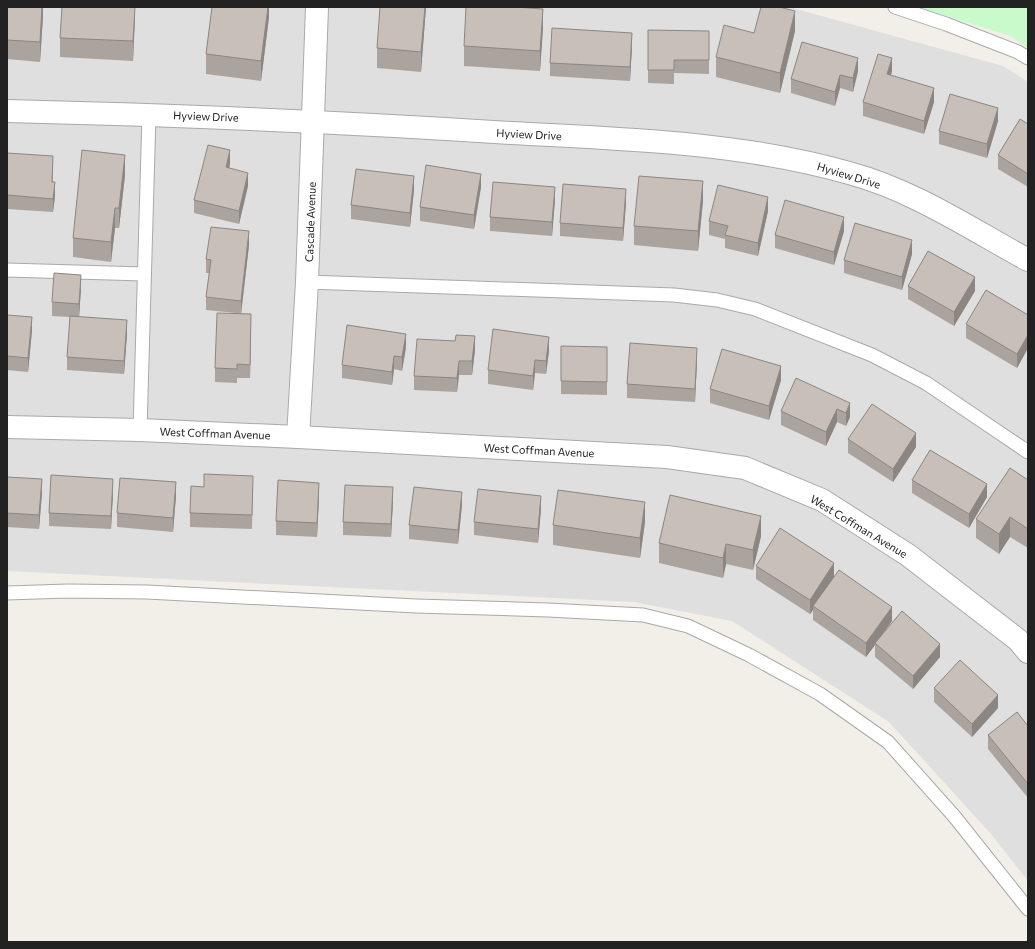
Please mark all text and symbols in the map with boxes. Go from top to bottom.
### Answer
street label: Hyview Drive [173,108,239,124]
street label: Hyview Drive [496,126,562,142]
street label: Hyview Drive [816,159,882,191]
street label: Cascade Avenue [302,181,318,262]
street label: West Coffman Avenue [159,425,271,441]
street label: West Coffman Avenue [483,441,595,459]
street label: West Coffman Avenue [808,492,910,560]

